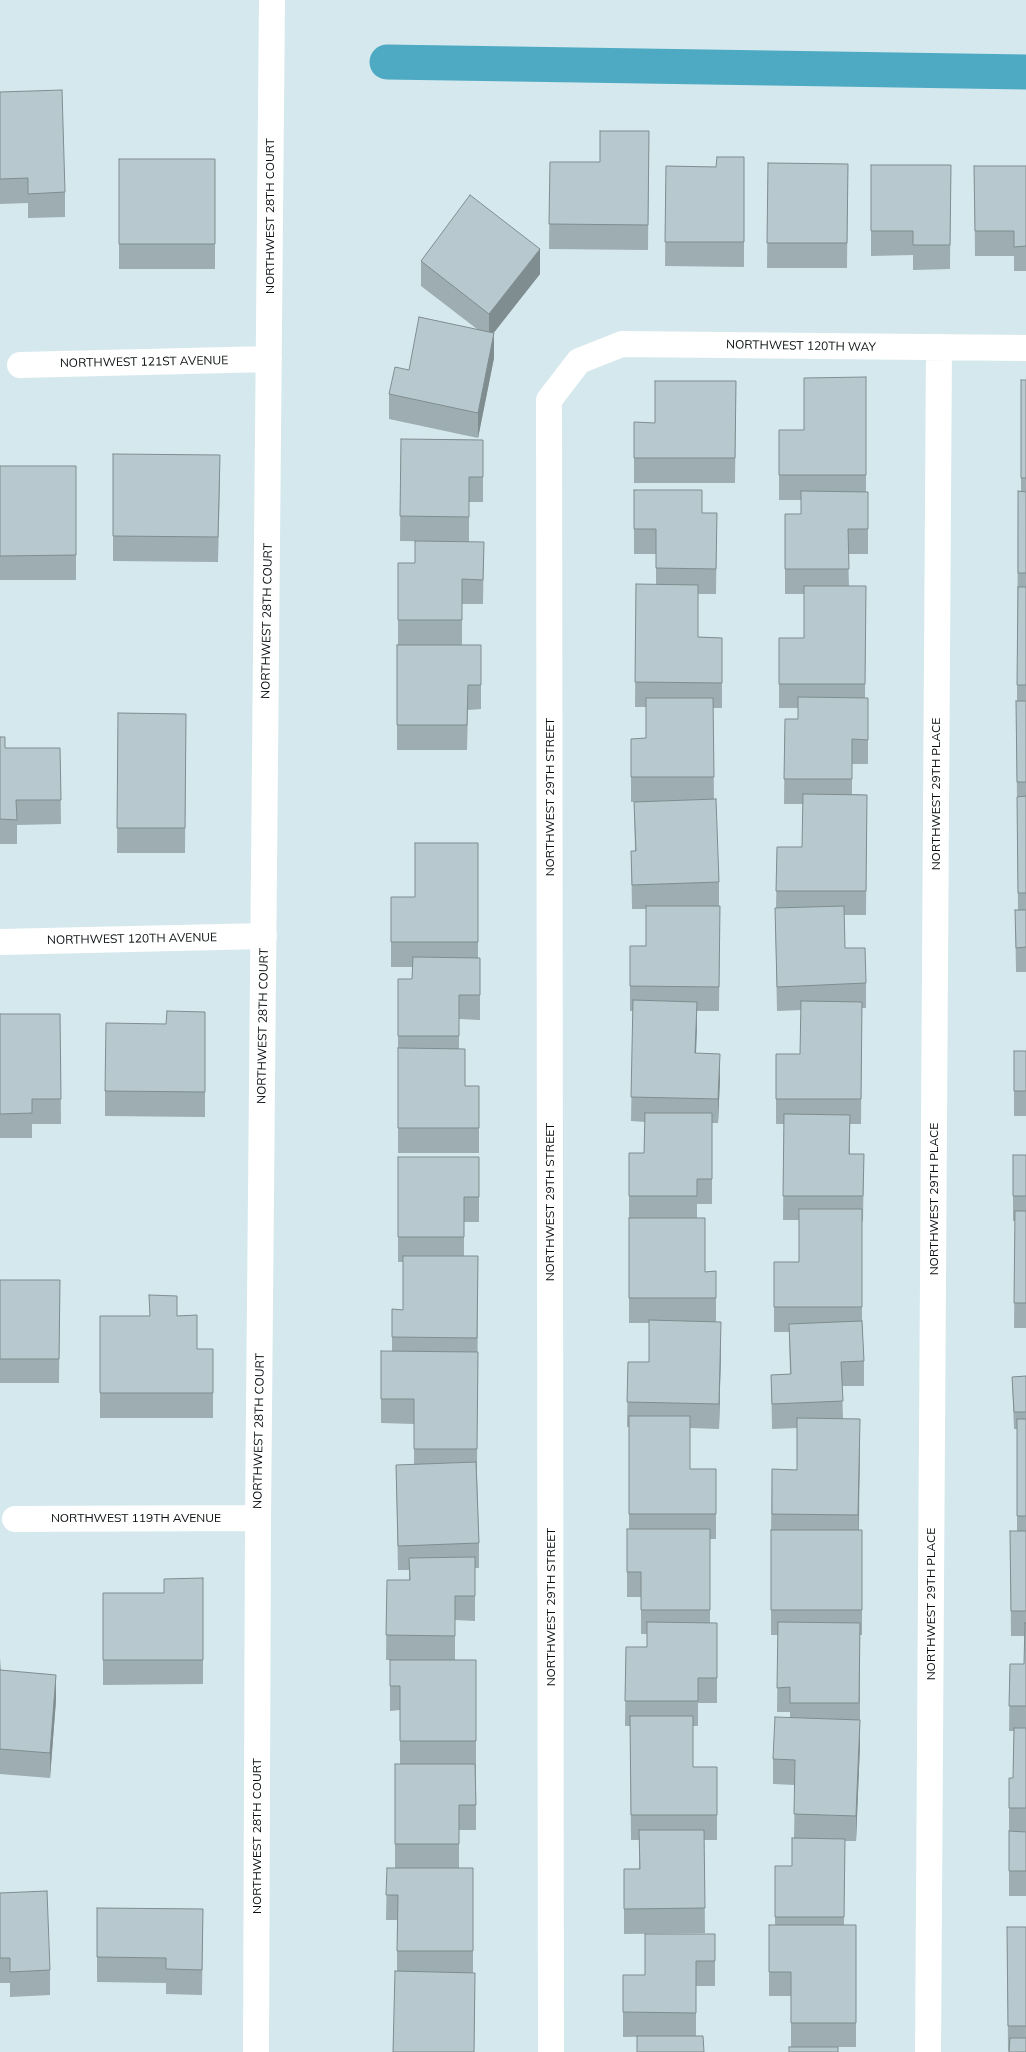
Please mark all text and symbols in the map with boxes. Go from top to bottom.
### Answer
street label: NORTHWEST 28TH COURT [263,138,277,294]
street label: NORTHWEST 120TH WAY [726,337,876,355]
street label: NORTHWEST 121ST AVENUE [60,353,228,371]
street label: NORTHWEST 28TH COURT [258,543,276,699]
street label: NORTHWEST 29TH STREET [543,718,557,876]
street label: NORTHWEST 29TH PLACE [929,718,943,870]
street label: NORTHWEST 120TH AVENUE [47,930,217,948]
street label: NORTHWEST 28TH COURT [254,948,272,1104]
street label: NORTHWEST 29TH STREET [543,1123,557,1281]
street label: NORTHWEST 29TH PLACE [927,1123,941,1275]
street label: NORTHWEST 28TH COURT [250,1353,268,1509]
street label: NORTHWEST 119TH AVENUE [51,1511,221,1525]
street label: NORTHWEST 29TH STREET [544,1528,558,1686]
street label: NORTHWEST 29TH PLACE [924,1528,938,1680]
street label: NORTHWEST 28TH COURT [250,1758,264,1914]

